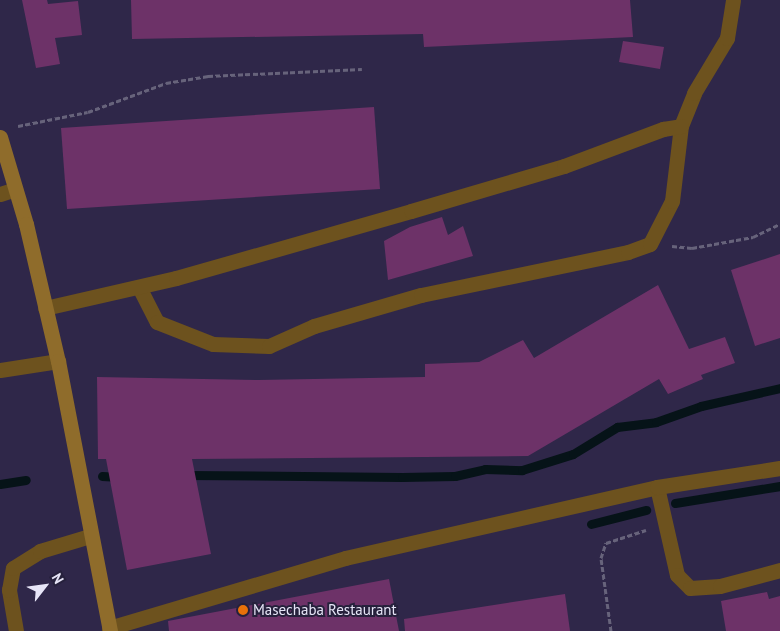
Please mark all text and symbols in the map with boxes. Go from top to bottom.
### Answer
north arrow [20,561,70,611]
text: N [48,570,68,587]
place label: Masechaba Restaurant [253,601,397,619]
marker: Masechaba Restaurant [237,604,249,616]

